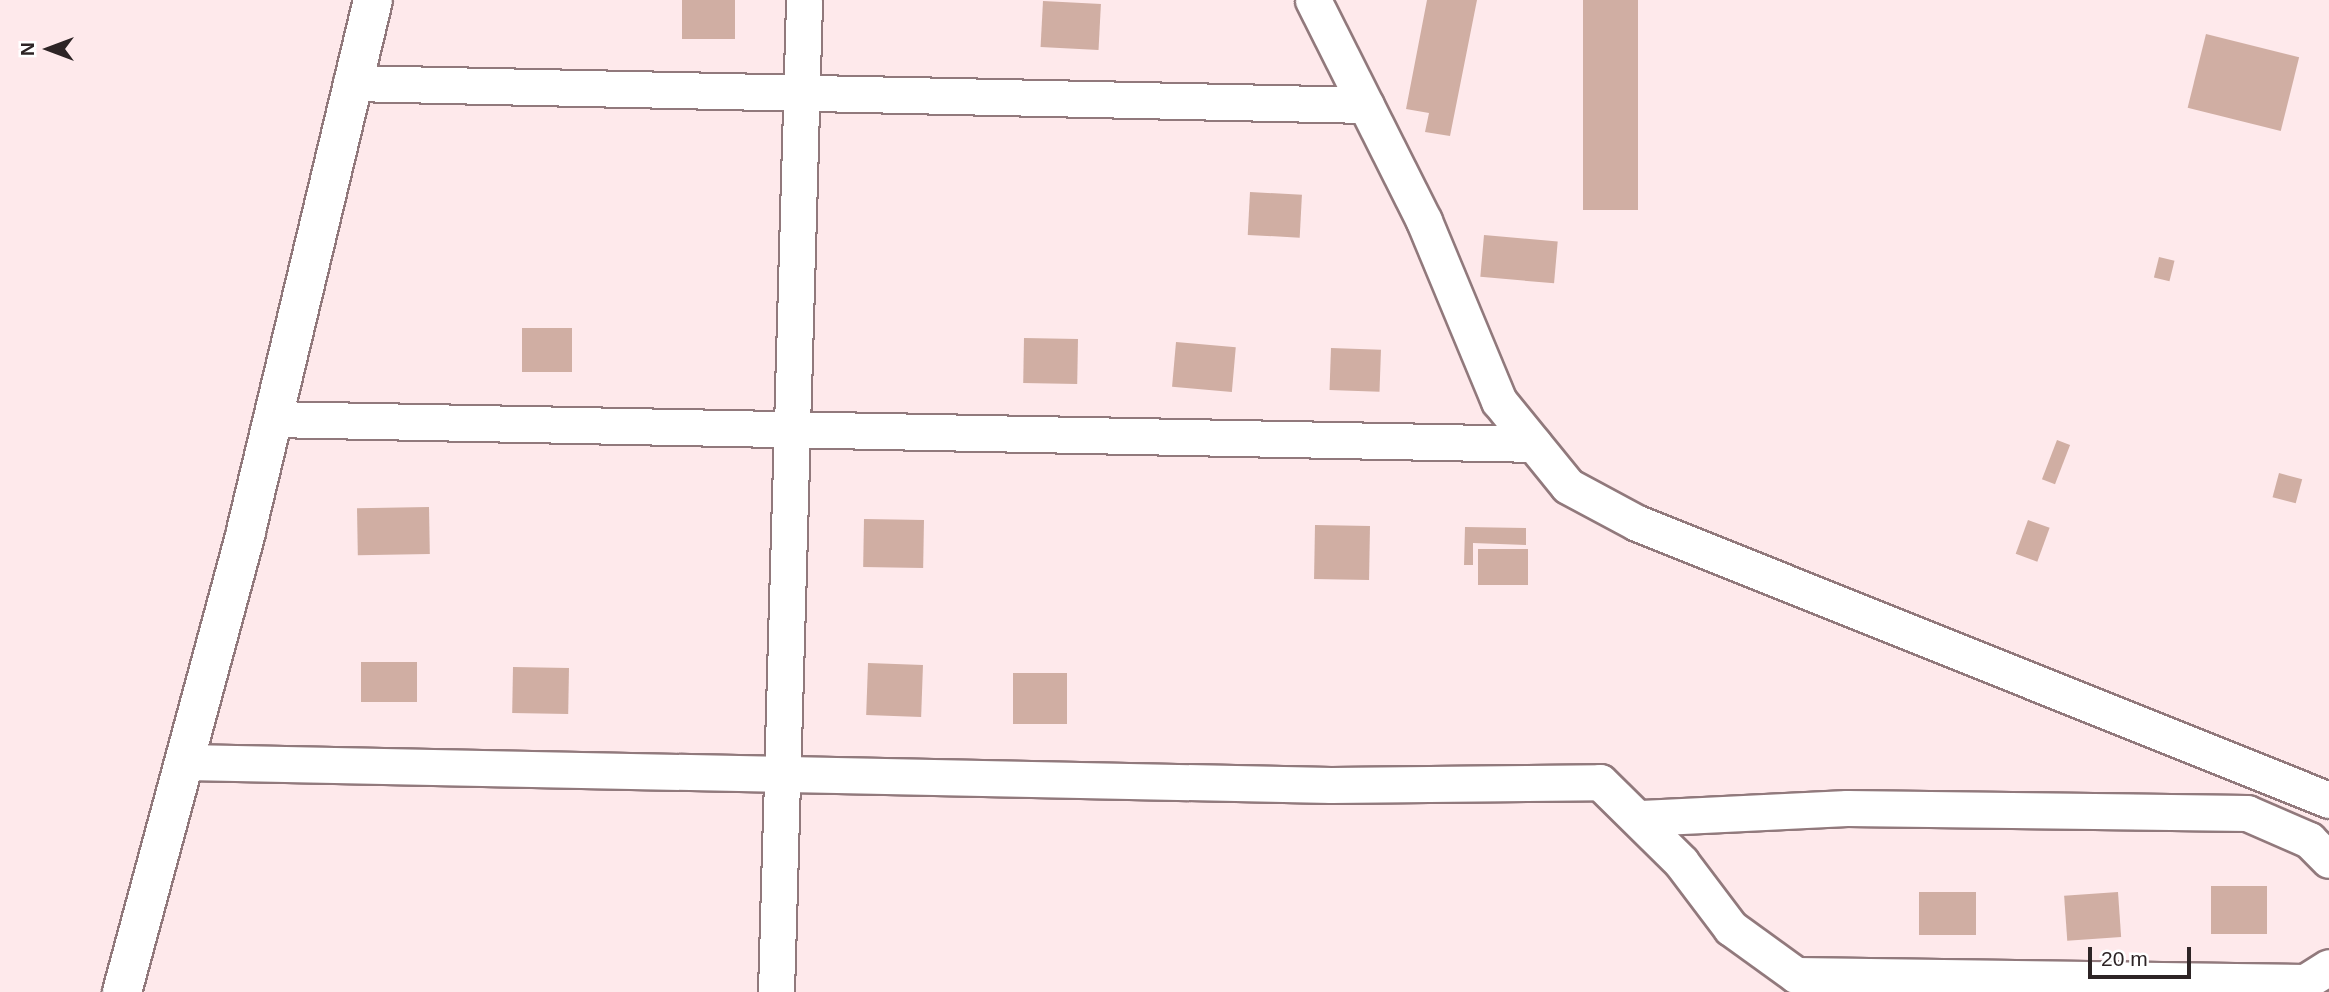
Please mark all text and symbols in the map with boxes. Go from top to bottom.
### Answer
north arrow [14,14,84,84]
text: N [17,42,38,56]
scale bar [2091,932,2194,976]
text: 20 m [2101,947,2148,970]

